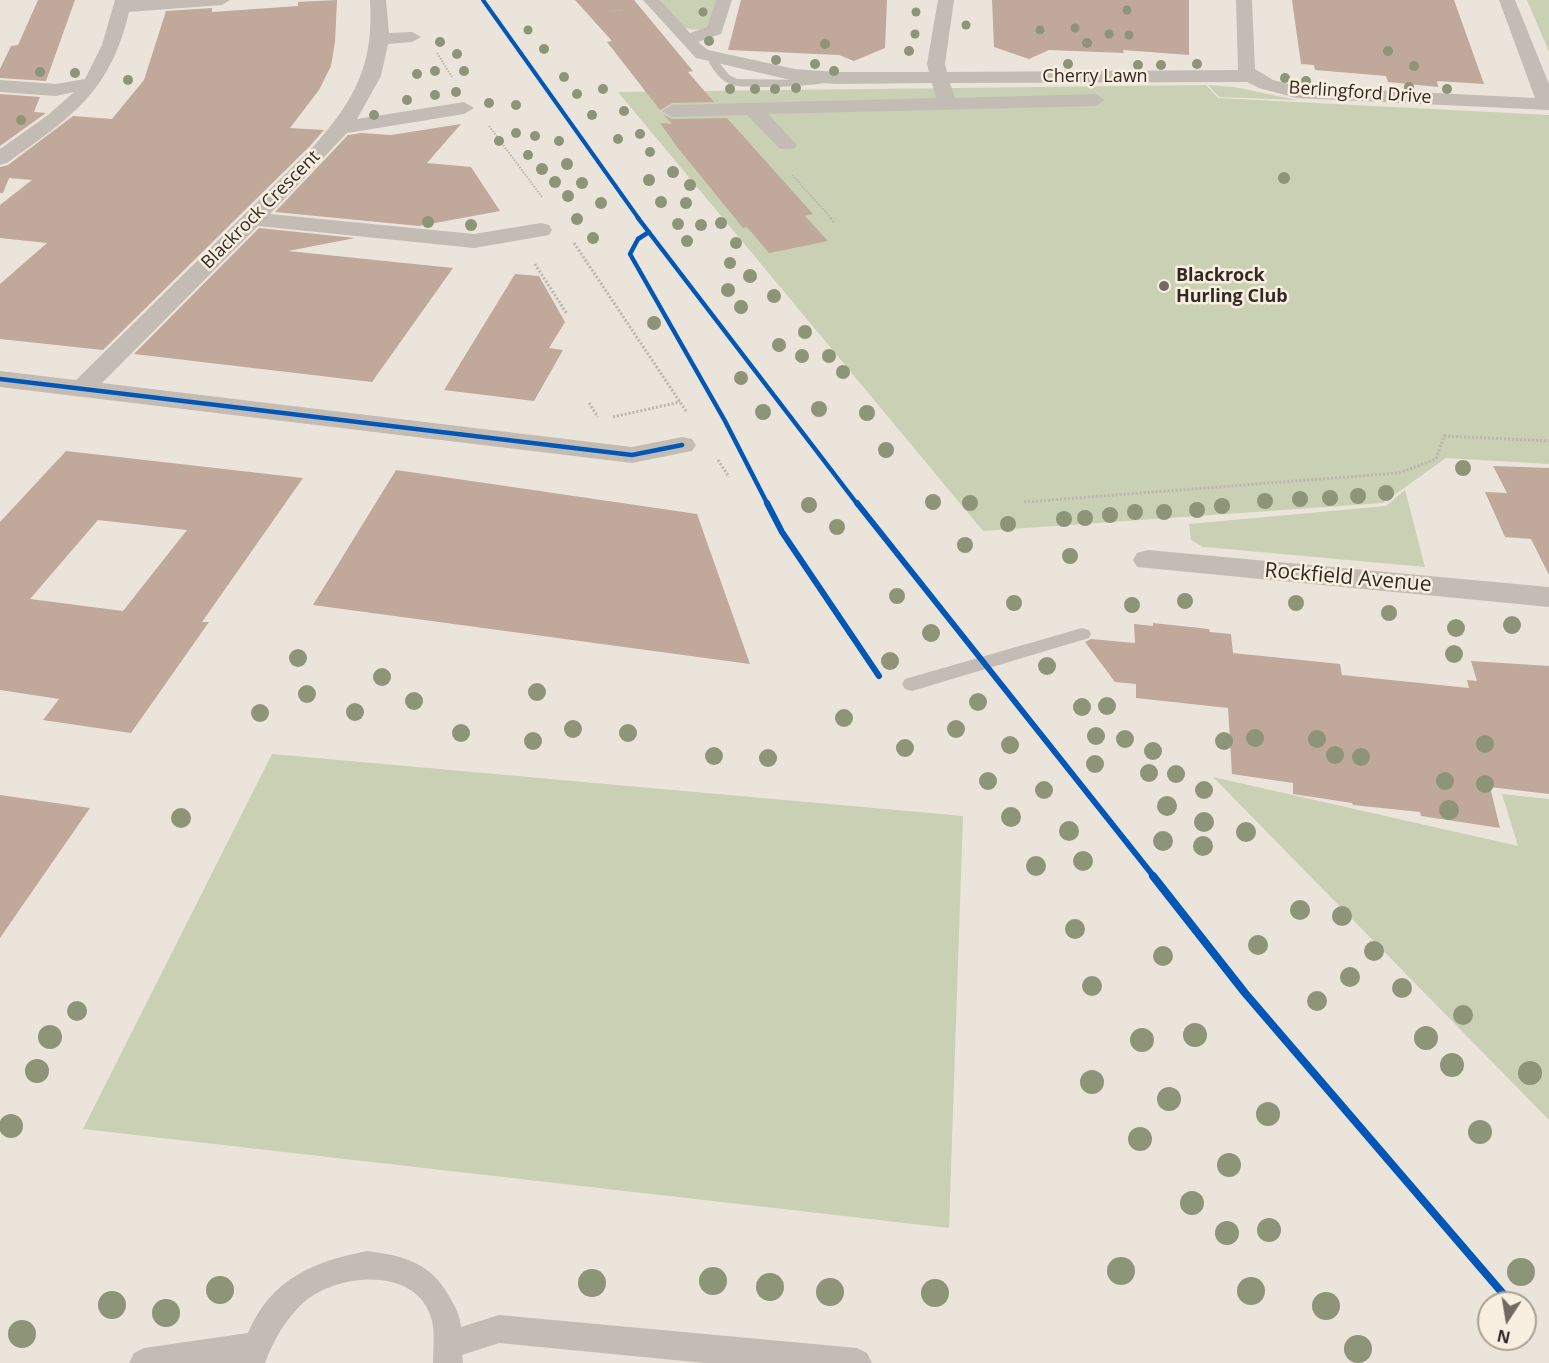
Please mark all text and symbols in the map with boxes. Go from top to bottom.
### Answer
street label: Cherry Lawn [1042,66,1148,88]
street label: Berlingford Drive [1288,77,1432,109]
street label: Blackrock Crescent [197,146,325,274]
place label: Blackrock Hurling Club [1176,265,1288,308]
marker: Blackrock Hurling Club [1157,279,1171,293]
street label: Rockfield Avenue [1263,558,1433,598]
north arrow [1477,1291,1537,1351]
text: N [1495,1325,1512,1349]

